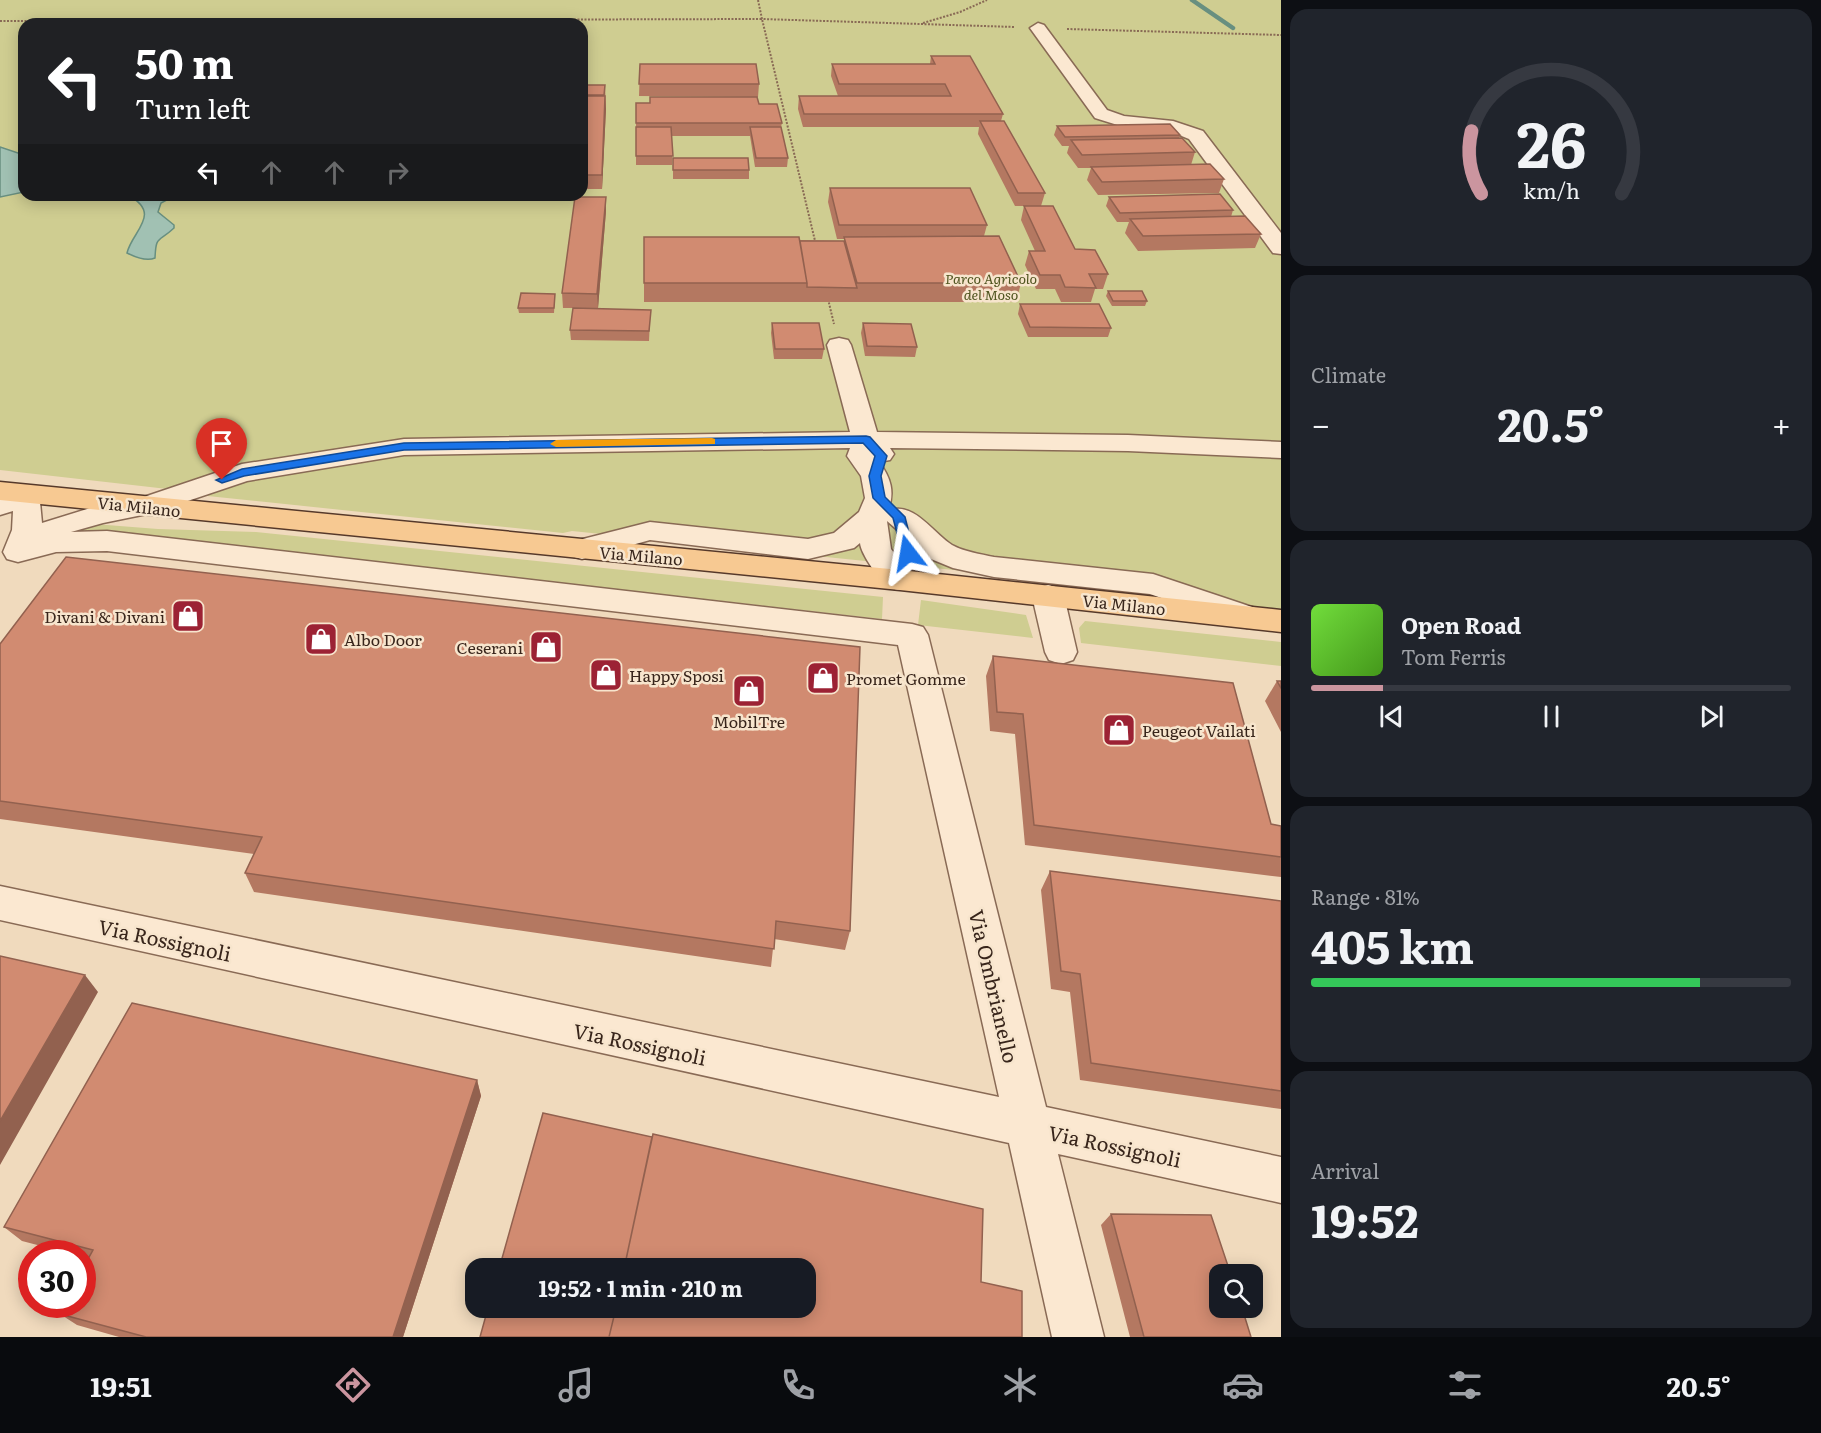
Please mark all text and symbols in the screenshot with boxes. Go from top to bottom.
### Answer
text: 50 m [135,30,234,92]
icon: left [36,42,114,120]
text: Turn left [135,87,250,127]
text: 26 [1516,95,1586,187]
icon: left [192,156,225,189]
icon: ahead [255,156,288,189]
icon: ahead [318,156,351,189]
icon: right [381,156,414,189]
text: km/h [1522,175,1580,207]
park label: Parco Agricolo del Moso [945,268,1037,304]
text: Climate [1311,359,1386,389]
text: 20.5° [1497,389,1605,456]
text: − [1311,398,1330,447]
text: + [1772,398,1791,447]
pin [196,418,247,480]
icon: arrive [205,427,238,460]
street label: Via Milano [96,490,182,522]
position arrow [876,521,940,585]
street label: Via Milano [598,539,684,571]
street label: Via Milano [1081,588,1167,620]
shop icon: Divani & Divani [170,598,206,634]
place label: Divani & Divani [44,604,165,628]
text: Open Road [1401,608,1521,641]
shop icon: Albo Door [303,621,339,657]
place label: Albo Door [344,627,422,651]
shop icon: Ceserani [528,629,564,665]
place label: Ceserani [456,635,523,659]
text: Tom Ferris [1401,641,1506,671]
shop icon: Happy Sposi [588,657,624,693]
shop icon: Promet Gomme [805,660,841,696]
place label: Happy Sposi [629,663,724,687]
place label: Promet Gomme [846,666,966,690]
shop icon: MobilTre [731,673,767,709]
icon: previous [1375,700,1408,733]
icon: pause [1535,700,1568,733]
icon: next [1695,700,1728,733]
place label: MobilTre [713,709,785,733]
shop icon: Peugeot Vailati [1101,712,1137,748]
place label: Peugeot Vailati [1142,718,1256,742]
text: Range · 81% [1311,881,1420,911]
street label: Via Ombrianello [963,906,1027,1066]
street label: Via Rossignoli [96,910,234,968]
text: 405 km [1311,911,1474,978]
street label: Via Rossignoli [571,1014,709,1072]
street label: Via Rossignoli [1046,1116,1184,1174]
text: Arrival [1311,1155,1379,1185]
text: 19:52 [1311,1185,1419,1252]
speed limit sign: 30 [18,1240,96,1318]
map controls [1209,1264,1263,1318]
button: search [1209,1264,1263,1318]
text: 19:52 · 1 min · 210 m [538,1271,743,1304]
icon: directions [332,1364,374,1406]
icon: music [555,1364,597,1406]
icon: phone [777,1364,819,1406]
icon: climate [999,1364,1041,1406]
icon: car [1222,1364,1264,1406]
icon: filters [1444,1364,1486,1406]
text: 19:51 [90,1365,152,1405]
text: 20.5° [1667,1365,1731,1405]

